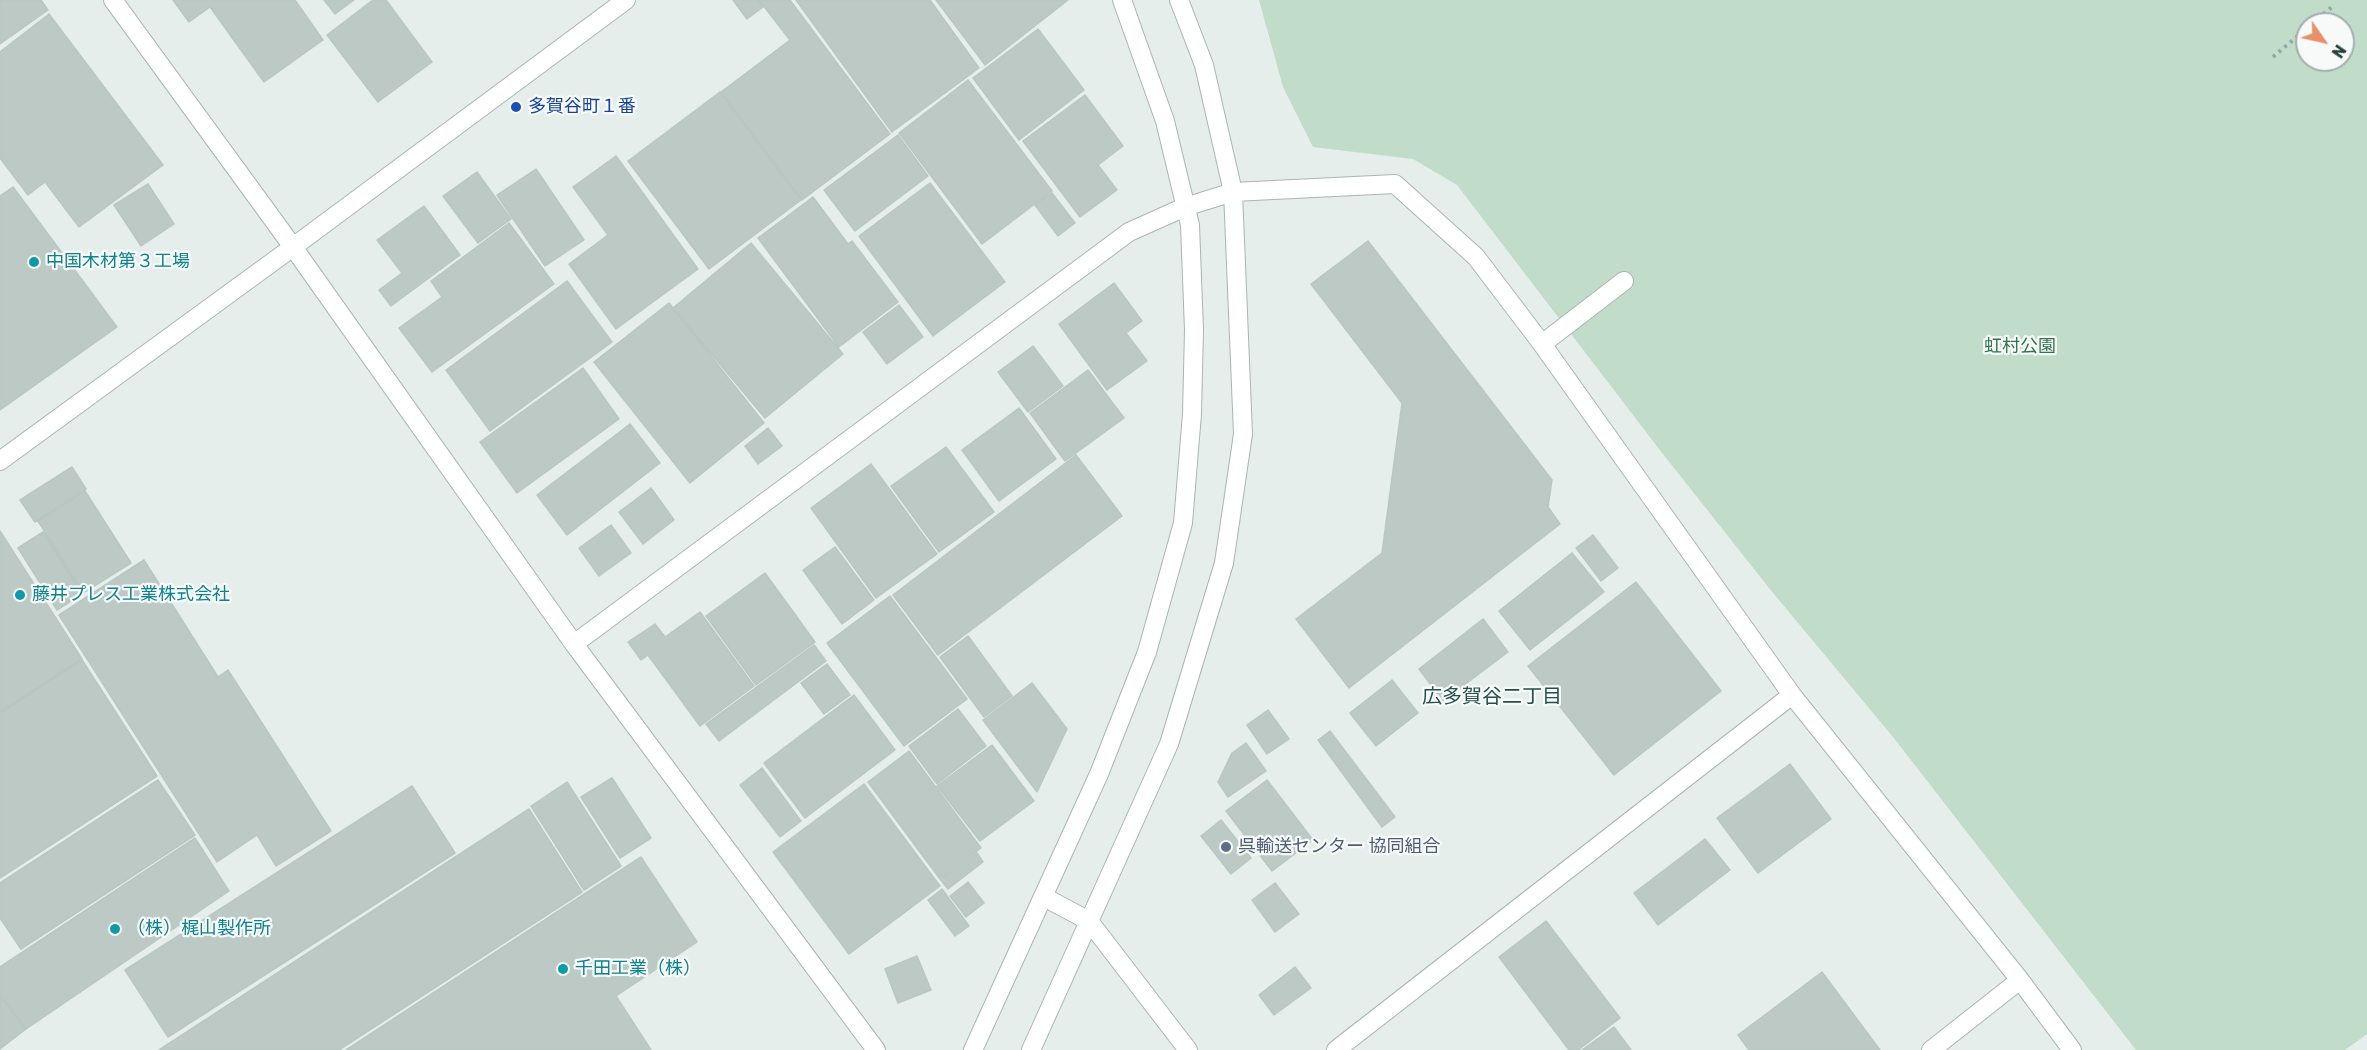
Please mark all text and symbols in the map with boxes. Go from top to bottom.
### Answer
north arrow [2295,12,2355,72]
text: N [2328,41,2350,61]
place label: 多賀谷町１番 [528,96,636,118]
marker: 多賀谷町１番 [509,100,523,114]
place label: 中国木材第３工場 [46,251,190,273]
marker: 中国木材第３工場 [27,255,41,269]
park label: 虹村公園 [1984,336,2056,358]
place label: 藤井プレス工業株式会社 [32,584,230,606]
marker: 藤井プレス工業株式会社 [13,588,27,602]
district label: 広多賀谷二丁目 [1422,685,1562,709]
place label: 呉輸送センター 協同組合 [1238,836,1440,858]
marker: 呉輸送センター 協同組合 [1219,840,1233,854]
place label: （株）梶山製作所 [127,918,271,940]
marker: （株）梶山製作所 [108,922,122,936]
place label: 千田工業（株） [575,958,701,980]
marker: 千田工業（株） [556,962,570,976]

